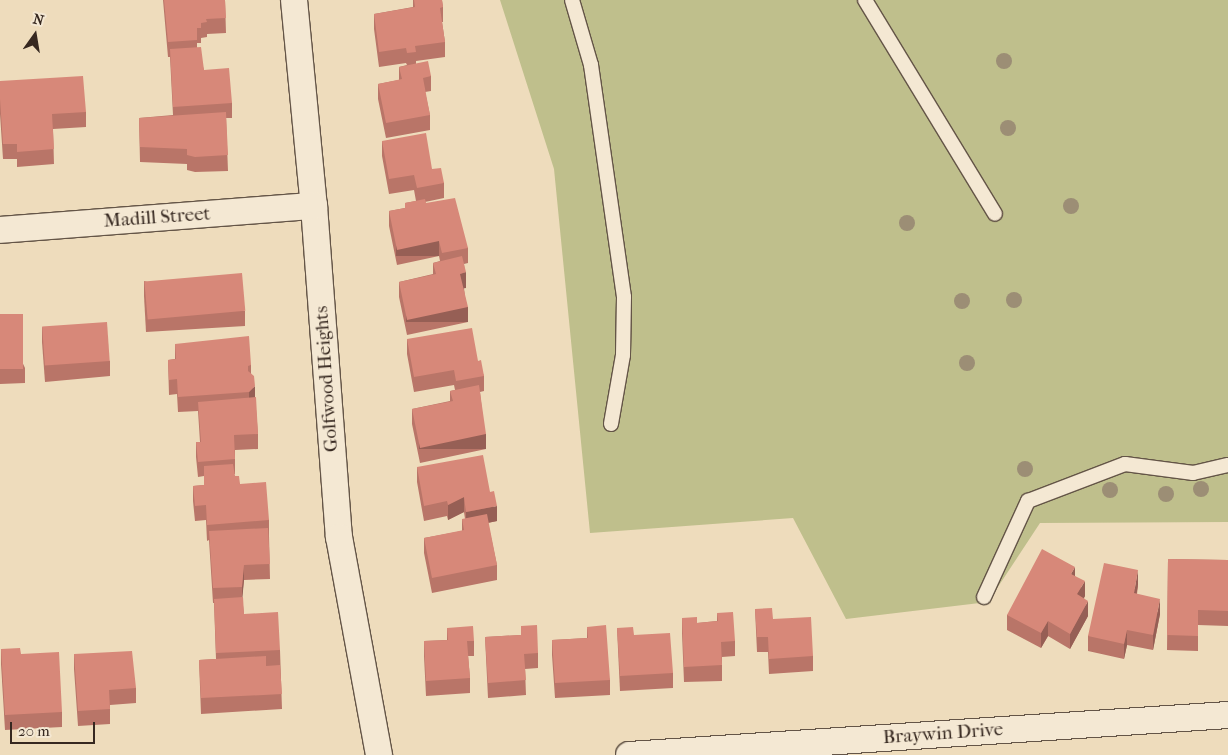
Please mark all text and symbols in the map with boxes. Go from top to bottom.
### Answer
north arrow [10,10,60,60]
text: N [31,10,46,29]
street label: Madill Street [103,203,211,233]
street label: Golfwood Heights [311,305,343,453]
scale bar [12,712,98,744]
street label: Braywin Drive [882,718,1004,750]
text: 20 m [18,722,50,740]

